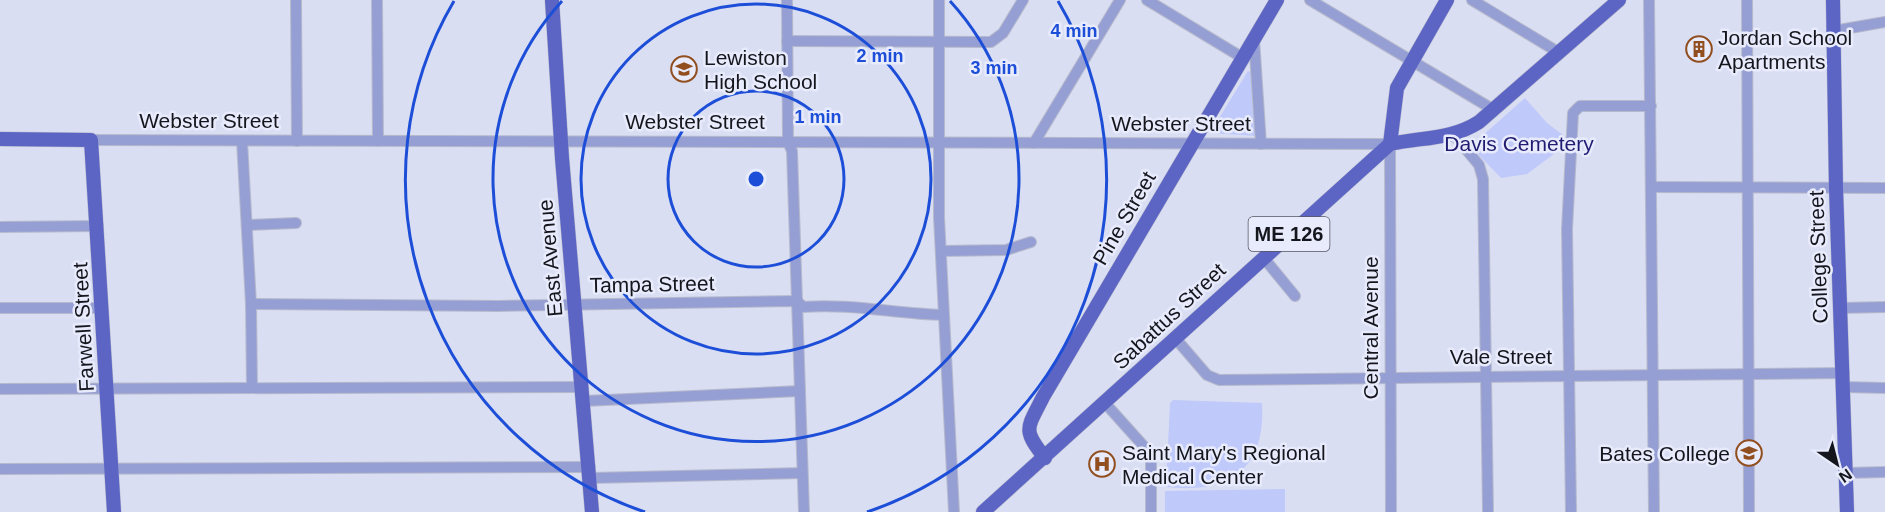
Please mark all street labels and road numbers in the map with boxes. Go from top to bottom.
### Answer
street label: Webster Street [139,109,279,132]
street label: Webster Street [625,110,765,133]
street label: Webster Street [1111,112,1251,135]
street label: Pine Street [1088,167,1160,269]
street label: College Street [1804,190,1832,324]
street label: East Avenue [533,198,567,318]
road number: ME 126 [1248,217,1330,251]
street label: Central Avenue [1359,256,1382,400]
street label: Sabattus Street [1108,258,1230,374]
street label: Farwell Street [68,262,98,392]
street label: Tampa Street [589,271,715,297]
street label: Vale Street [1450,345,1552,368]

